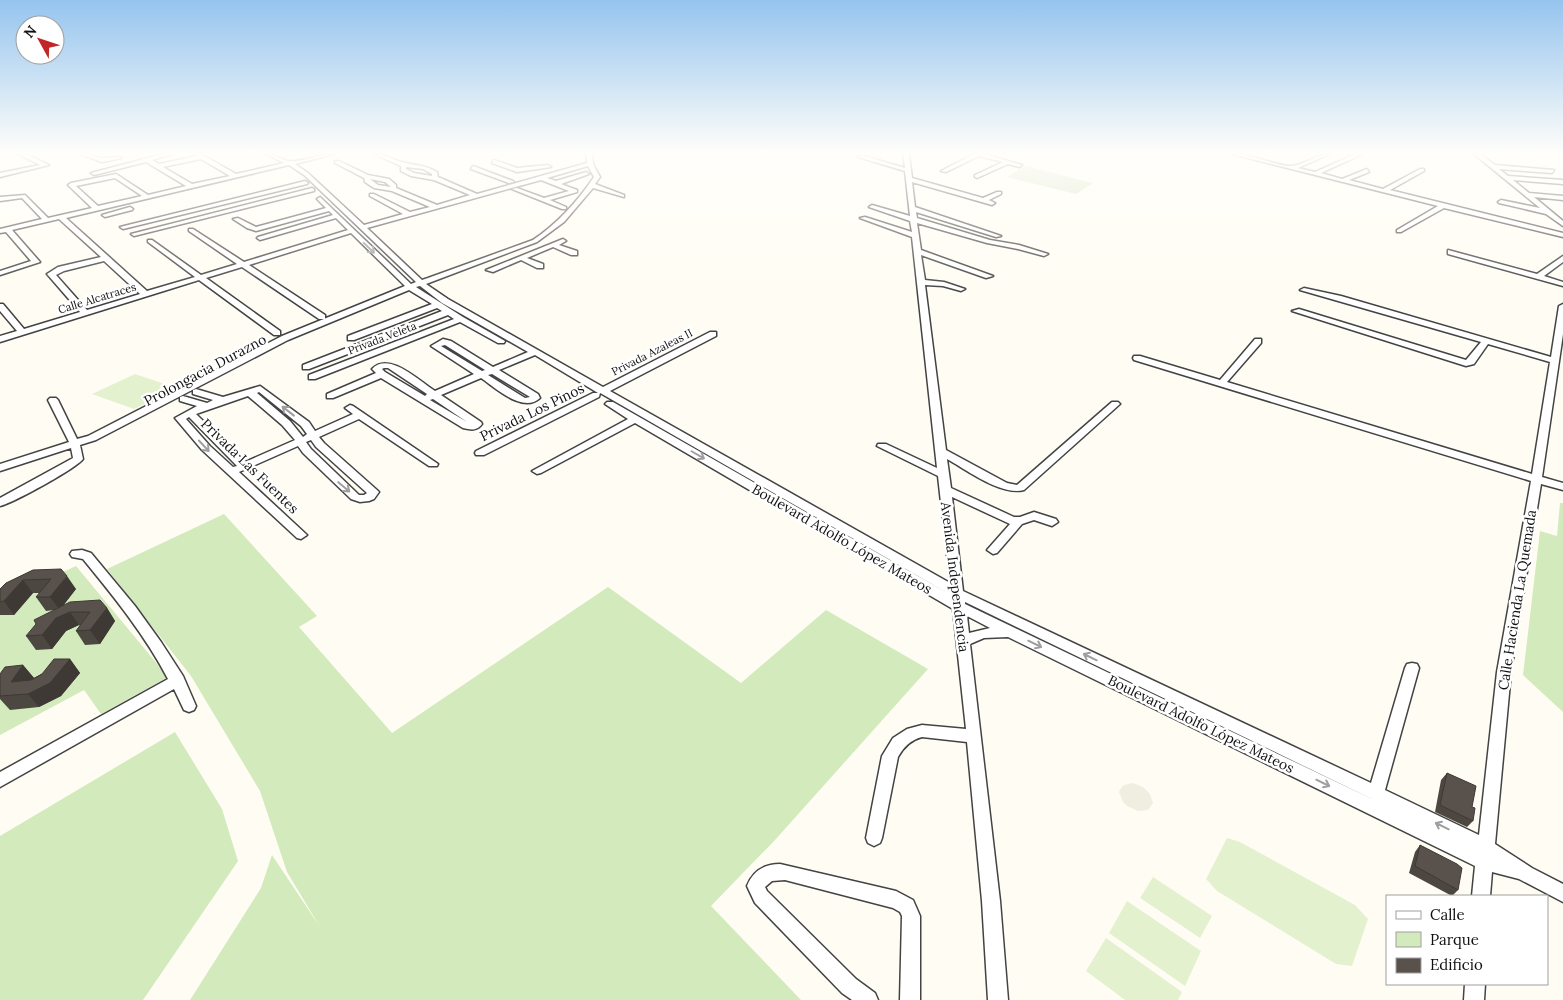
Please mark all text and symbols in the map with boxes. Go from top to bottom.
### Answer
north arrow [15,15,65,65]
text: N [20,22,41,42]
one-way arrow [363,242,375,254]
street label: Calle Alcatraces [56,279,138,317]
street label: Privada Veleta [346,318,419,357]
street label: Privada Azaleas II [609,325,695,378]
street label: Prolongacia Durazno [141,330,269,410]
street label: Privada Los Pinos [477,379,587,445]
one-way arrow [282,405,295,416]
street label: Privada Las Fuentes [197,415,303,517]
one-way arrow [198,439,210,452]
one-way arrow [690,451,704,461]
street label: Boulevard Adolfo López Mateos [749,480,935,598]
one-way arrow [337,482,350,493]
street label: Avenida Independencia [937,500,973,653]
street label: Calle Hacienda La Quemada [1494,509,1540,691]
one-way arrow [1027,639,1042,649]
one-way arrow [1083,651,1098,661]
street label: Boulevard Adolfo López Mateos [1105,671,1297,777]
one-way arrow [1315,779,1330,788]
one-way arrow [1434,820,1449,830]
legend [1386,895,1548,985]
text: Calle [1430,905,1465,924]
text: Parque [1430,930,1479,949]
text: Edificio [1430,955,1483,974]

